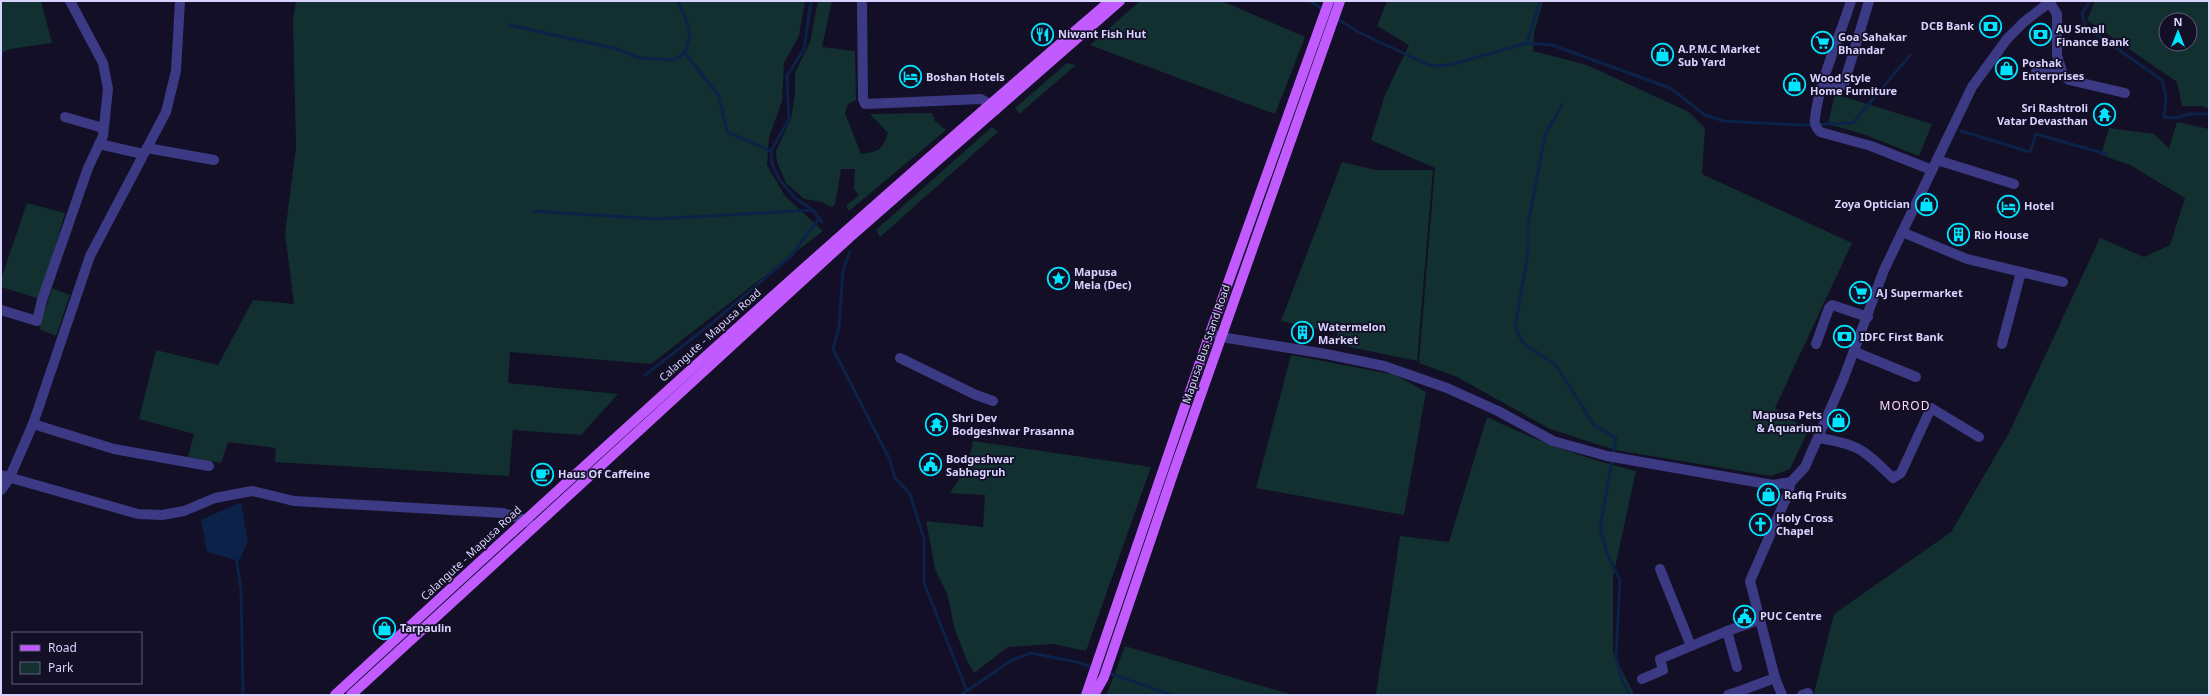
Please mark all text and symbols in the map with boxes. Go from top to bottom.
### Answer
north arrow [2158,12,2198,52]
bank icon: DCB Bank [1977,13,2003,39]
text: N [2174,14,2182,29]
place label: DCB Bank [1921,18,1974,33]
restaurant icon: Niwant Fish Hut [1029,21,1055,47]
place label: AU Small Finance Bank [2056,21,2129,49]
bank icon: AU Small Finance Bank [2028,22,2054,48]
place label: Niwant Fish Hut [1058,26,1146,41]
place label: Goa Sahakar Bhandar [1838,29,1907,57]
supermarket icon: Goa Sahakar Bhandar [1810,30,1836,56]
place label: A.P.M.C Market Sub Yard [1678,41,1760,69]
shop icon: A.P.M.C Market Sub Yard [1649,42,1675,68]
place label: Poshak Enterprises [2022,55,2085,83]
shop icon: Poshak Enterprises [1993,56,2019,82]
hotel icon: Boshan Hotels [898,64,924,90]
place label: Boshan Hotels [926,69,1005,84]
place label: Wood Style Home Furniture [1810,70,1898,98]
shop icon: Wood Style Home Furniture [1782,71,1808,97]
place label: Sri Rashtroli Vatar Devasthan [1997,100,2088,128]
temple icon: Sri Rashtroli Vatar Devasthan [2091,101,2117,127]
shop icon: Zoya Optician [1913,191,1939,217]
hotel icon: Hotel [1995,193,2021,219]
place label: Zoya Optician [1835,196,1910,211]
place label: Hotel [2024,198,2054,213]
building icon: Rio House [1945,222,1971,248]
place label: Rio House [1974,227,2029,242]
place label: Mapusa Mela (Dec) [1074,264,1132,292]
place icon: Mapusa Mela (Dec) [1045,265,1071,291]
supermarket icon: AJ Supermarket [1847,280,1873,306]
street label: Mapusa Bus Stand Road [1178,282,1233,405]
street label: Calangute - Mapusa Road [655,285,764,384]
place label: AJ Supermarket [1876,285,1963,300]
place label: Watermelon Market [1318,319,1386,347]
building icon: Watermelon Market [1289,320,1315,346]
bank icon: IDFC First Bank [1832,324,1858,350]
place label: IDFC First Bank [1860,329,1944,344]
district label: MOROD [1880,397,1930,414]
place label: Mapusa Pets & Aquarium [1752,407,1822,435]
shop icon: Mapusa Pets & Aquarium [1825,408,1851,434]
place label: Shri Dev Bodgeshwar Prasanna [952,410,1074,438]
temple icon: Shri Dev Bodgeshwar Prasanna [924,411,950,437]
place label: Bodgeshwar Sabhagruh [946,451,1014,479]
public building icon: Bodgeshwar Sabhagruh [918,452,944,478]
cafe icon: Haus Of Caffeine [530,461,556,487]
place label: Haus Of Caffeine [558,466,651,481]
shop icon: Rafiq Fruits [1755,482,1781,508]
place label: Rafiq Fruits [1784,487,1847,502]
street label: Calangute - Mapusa Road [417,502,524,603]
place label: Holy Cross Chapel [1776,510,1834,538]
church icon: Holy Cross Chapel [1748,511,1774,537]
public building icon: PUC Centre [1732,603,1758,629]
place label: PUC Centre [1760,608,1822,623]
shop icon: Tarpaulin [371,615,397,641]
place label: Tarpaulin [400,620,451,635]
legend [12,632,142,684]
text: Road [48,639,77,656]
text: Park [48,659,74,676]

